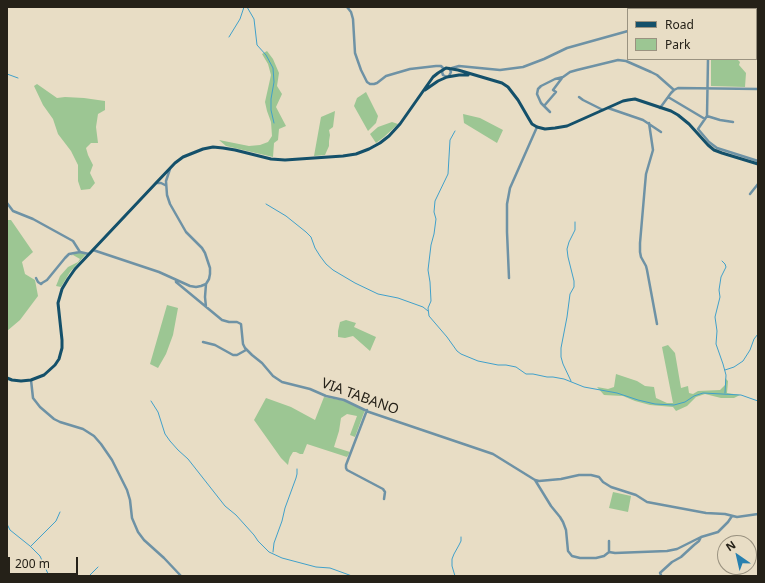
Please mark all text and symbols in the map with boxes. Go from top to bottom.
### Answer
legend [627,8,757,60]
text: Road [665,16,694,33]
text: Park [665,36,690,53]
street label: VIA TABANO [319,375,401,419]
north arrow [717,535,757,575]
text: N [723,537,738,554]
scale bar [10,549,80,575]
text: 200 m [15,555,50,572]

